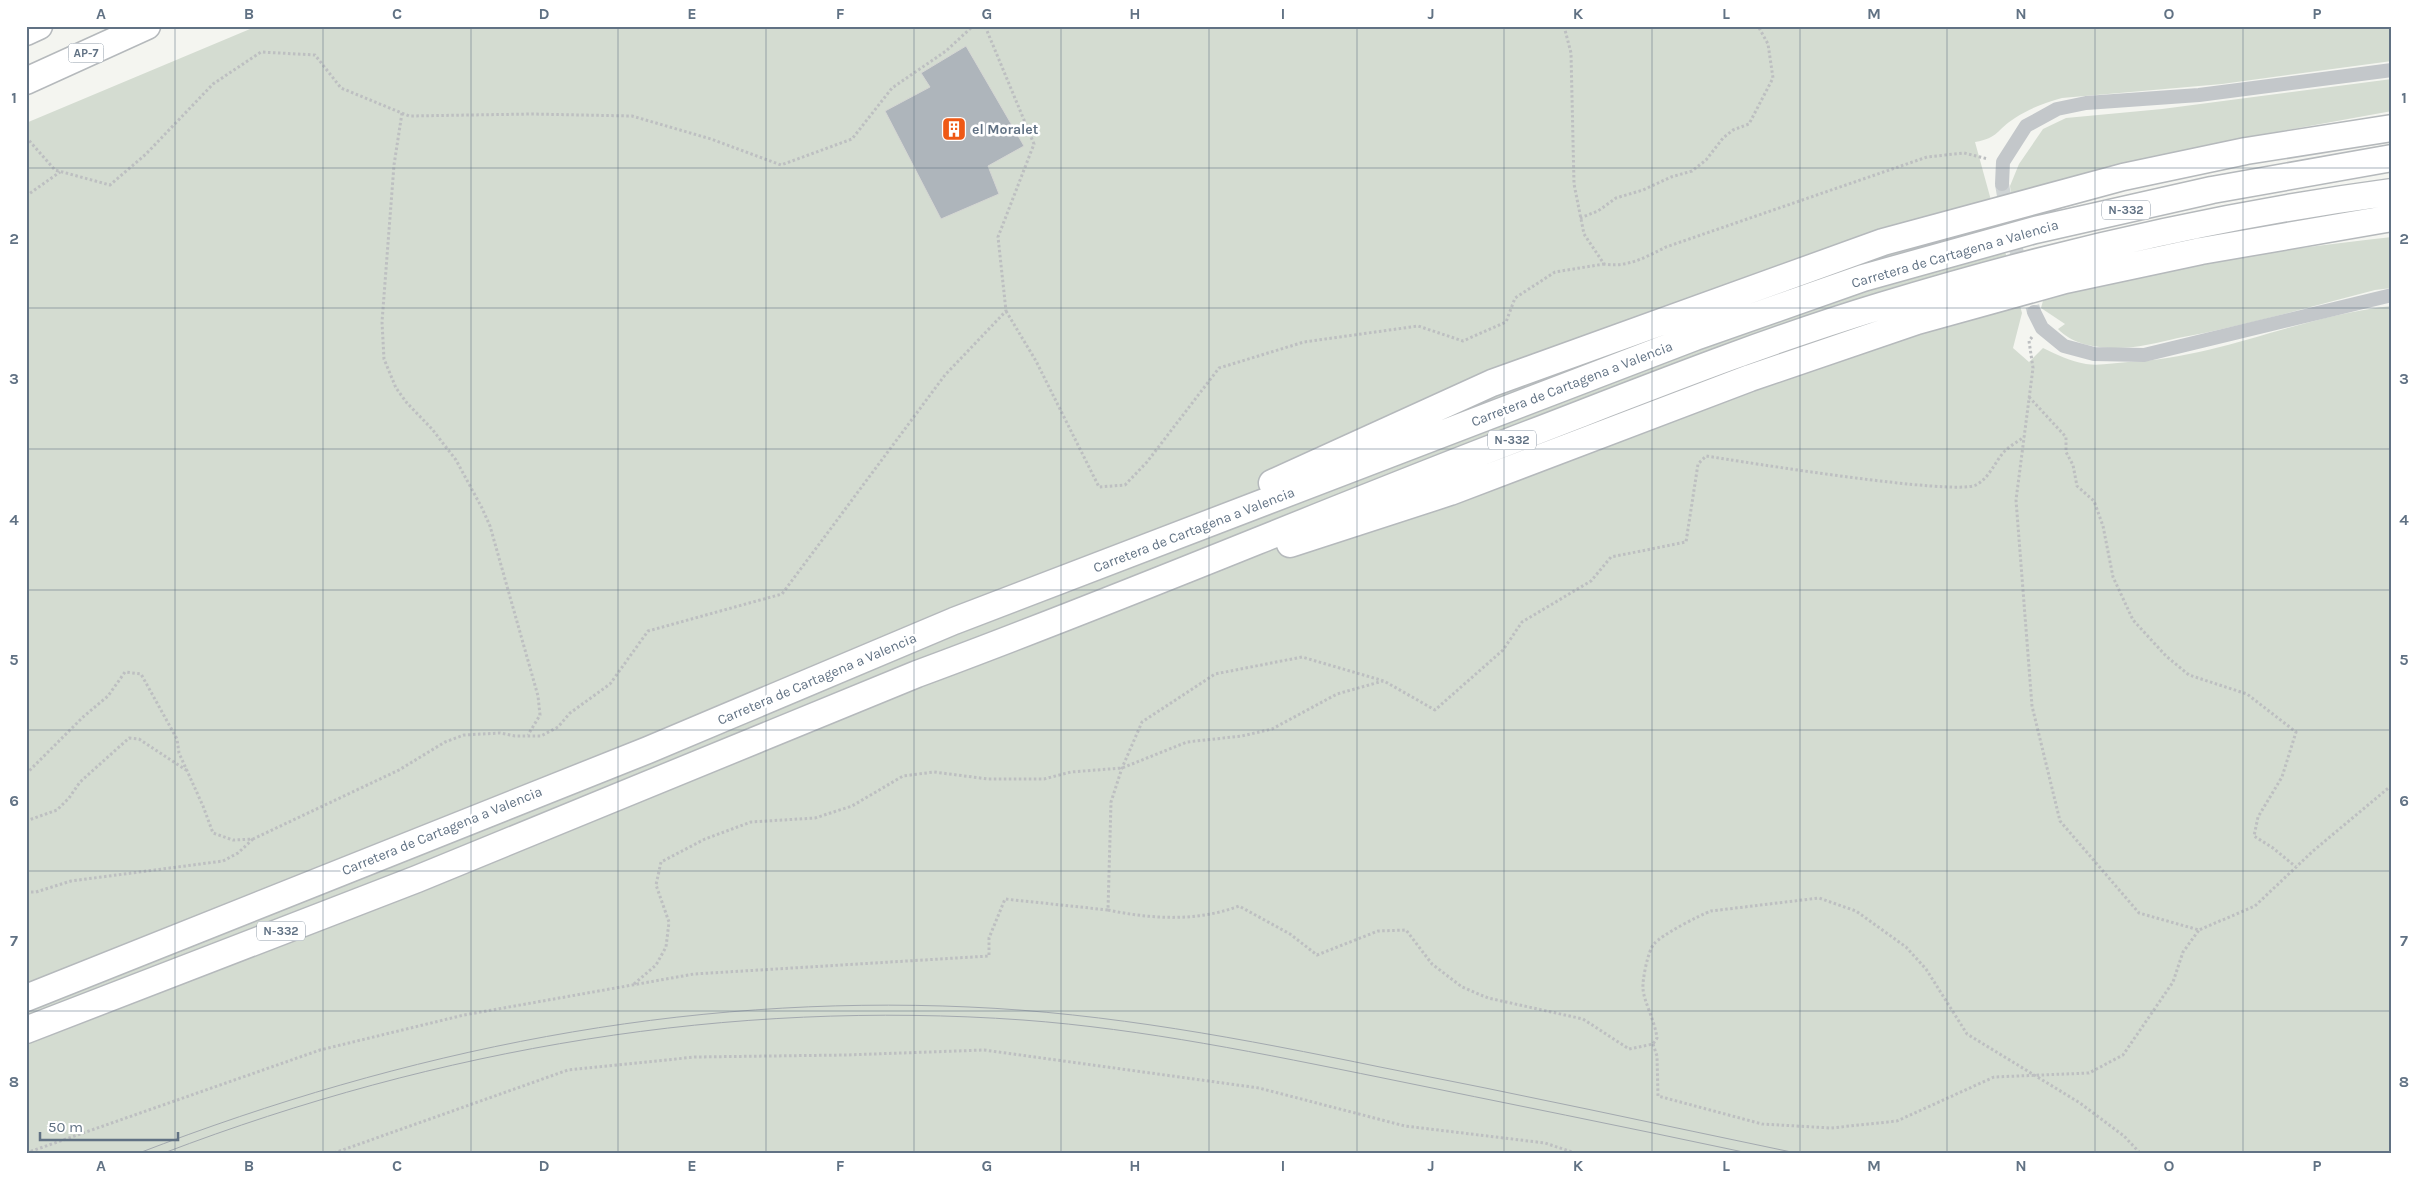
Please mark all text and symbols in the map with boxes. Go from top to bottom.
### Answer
text: A [96,4,106,23]
text: B [244,4,254,23]
text: C [392,4,402,23]
text: D [539,4,550,23]
text: E [687,4,697,23]
text: F [836,4,845,23]
text: G [982,4,992,23]
text: H [1129,4,1141,23]
text: I [1281,4,1285,23]
text: J [1427,4,1435,23]
text: K [1573,4,1584,23]
text: L [1722,4,1730,23]
text: M [1867,4,1881,23]
text: N [2015,4,2027,23]
text: O [2164,4,2175,23]
text: P [2312,4,2322,23]
road number: AP-7 [68,44,104,62]
text: 1 [11,88,17,107]
text: 1 [2401,88,2407,107]
building icon: el Moralet [941,116,967,142]
place label: el Moralet [972,121,1039,138]
road number: N-332 [2102,200,2150,220]
street label: Carretera de Cartagena a Valencia [1849,216,2061,292]
text: 2 [9,229,19,248]
text: 2 [2399,229,2409,248]
street label: Carretera de Cartagena a Valencia [1469,338,1675,430]
text: 3 [9,369,19,388]
text: 3 [2399,369,2409,388]
road number: N-332 [1488,430,1536,450]
street label: Carretera de Cartagena a Valencia [1091,484,1297,576]
text: 4 [9,510,19,529]
text: 4 [2399,510,2409,529]
street label: Carretera de Cartagena a Valencia [715,629,919,729]
text: 5 [9,650,19,669]
text: 5 [2399,650,2409,669]
street label: Carretera de Cartagena a Valencia [339,783,545,879]
text: 6 [9,791,19,810]
text: 6 [2399,791,2409,810]
road number: N-332 [257,921,305,940]
text: 7 [10,931,18,950]
text: 7 [2400,931,2408,950]
text: 8 [9,1072,19,1091]
text: 8 [2399,1072,2409,1091]
scale bar [40,1109,178,1141]
text: 50 m [48,1118,83,1136]
text: A [96,1156,106,1175]
text: B [244,1156,254,1175]
text: C [392,1156,402,1175]
text: D [539,1156,550,1175]
text: E [687,1156,697,1175]
text: F [836,1156,845,1175]
text: G [982,1156,992,1175]
text: H [1129,1156,1141,1175]
text: I [1281,1156,1285,1175]
text: J [1427,1156,1435,1175]
text: K [1573,1156,1584,1175]
text: L [1722,1156,1730,1175]
text: M [1867,1156,1881,1175]
text: N [2015,1156,2027,1175]
text: O [2164,1156,2175,1175]
text: P [2312,1156,2322,1175]

